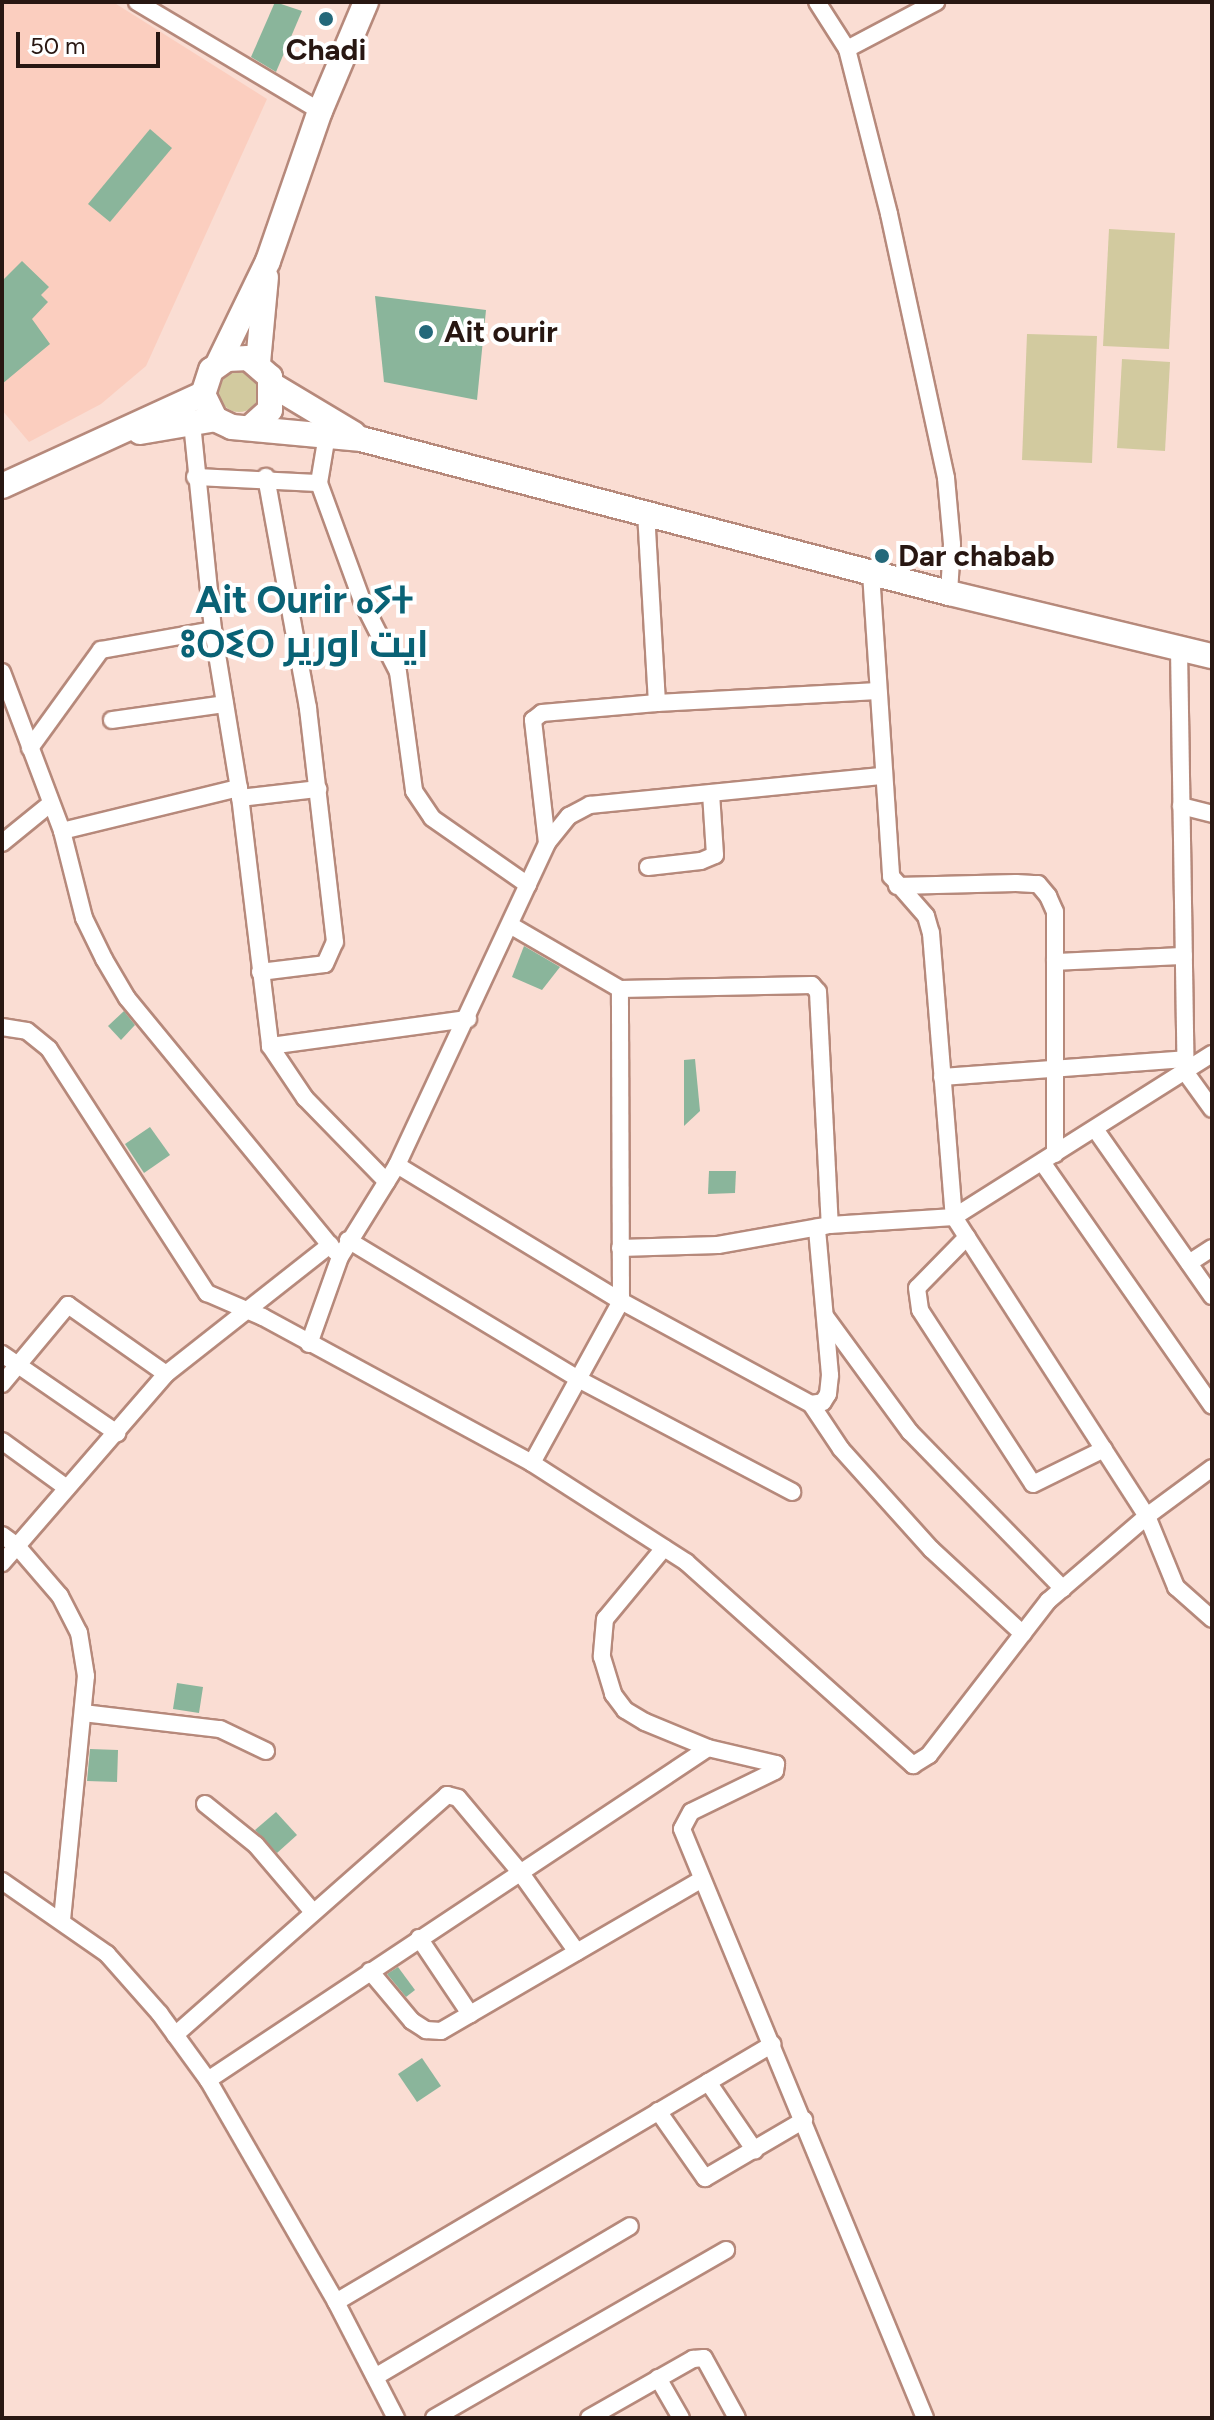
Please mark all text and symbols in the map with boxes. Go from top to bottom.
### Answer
marker: Chadi [317,10,335,28]
scale bar [20,16,164,66]
text: 50 m [30,31,86,60]
place label: Chadi [286,32,366,68]
place label: Ait ourir [444,314,558,350]
marker: Ait ourir [415,321,437,343]
place label: Dar chabab [898,538,1055,574]
marker: Dar chabab [873,547,891,565]
district label: Ait Ourir ⴰⵢⵜ ⵓⵔⵉⵔ ايت اورير [179,578,429,668]

